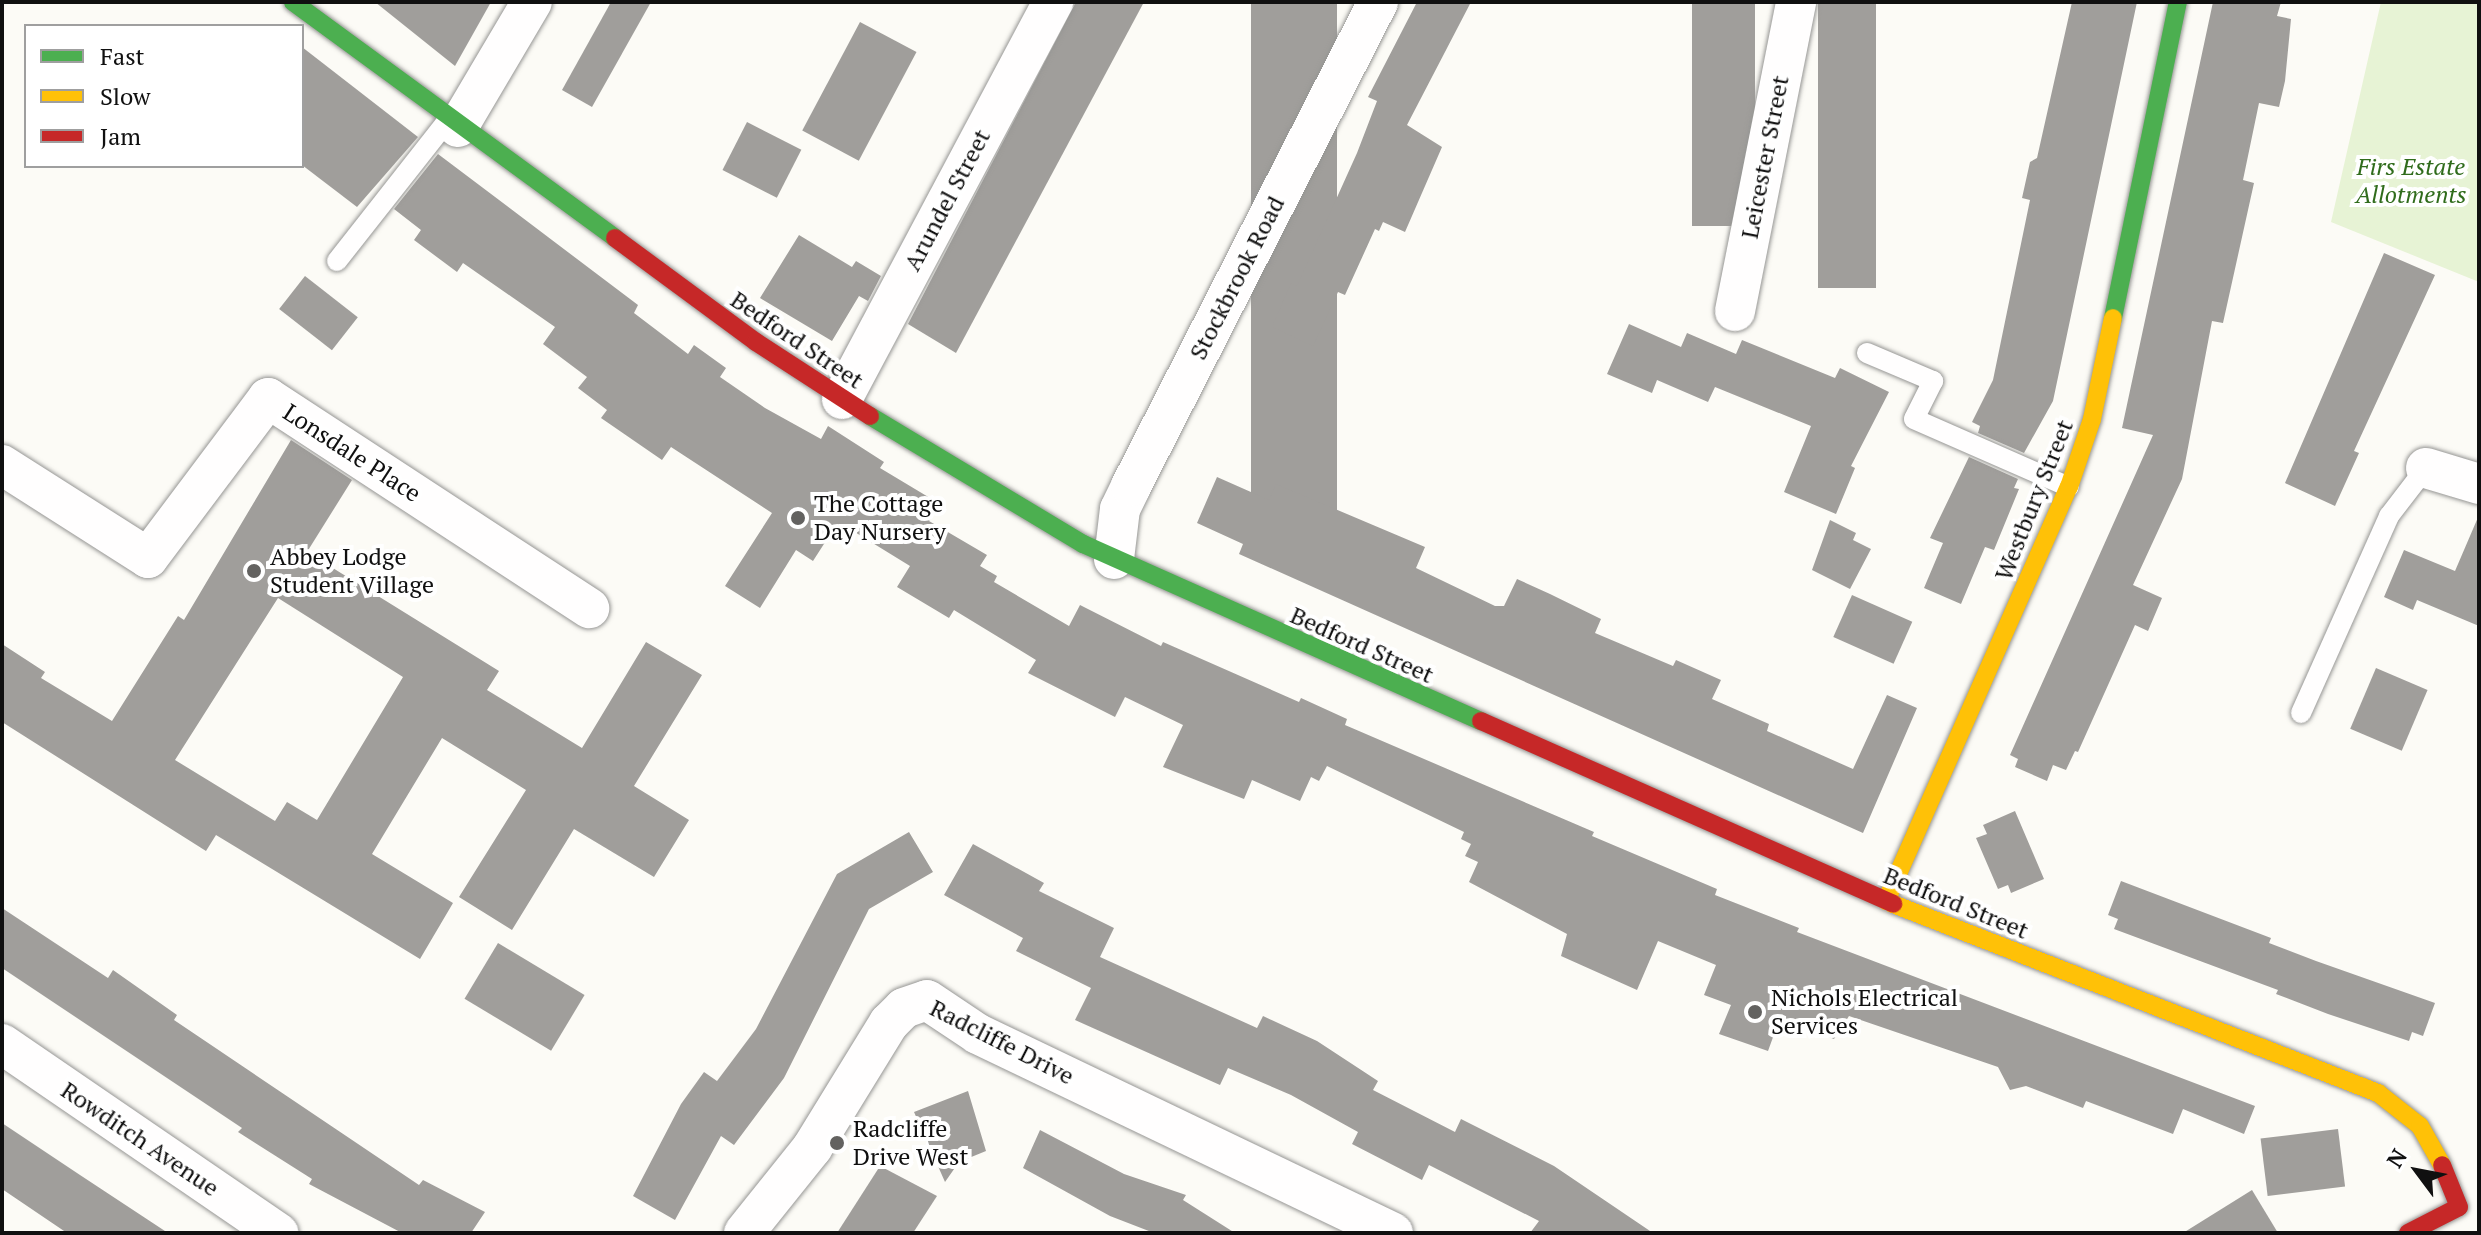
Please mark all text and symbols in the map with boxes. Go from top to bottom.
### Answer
legend [24,24,304,168]
text: Fast [100,40,144,72]
street label: Leicester Street [1735,73,1795,241]
text: Slow [100,80,151,112]
text: Jam [100,120,141,152]
street label: Arundel Street [898,124,996,276]
park label: Firs Estate Allotments [2355,153,2467,209]
street label: Stockbrook Road [1183,192,1291,364]
street label: Bedford Street [725,285,869,395]
street label: Lonsdale Place [278,398,426,508]
street label: Westbury Street [1989,415,2079,585]
place label: The Cottage Day Nursery [814,490,946,546]
marker: The Cottage Day Nursery [789,509,807,527]
place label: Abbey Lodge Student Village [270,543,435,599]
marker: Abbey Lodge Student Village [245,562,263,580]
street label: Bedford Street [1286,601,1438,689]
street label: Bedford Street [1879,861,2033,945]
place label: Nichols Electrical Services [1771,984,1958,1040]
street label: Radcliffe Drive [925,993,1079,1091]
marker: Nichols Electrical Services [1746,1003,1764,1021]
street label: Rowditch Avenue [56,1075,224,1203]
place label: Radcliffe Drive West [853,1115,968,1171]
north arrow [2377,1131,2457,1211]
marker: Radcliffe Drive West [828,1134,846,1152]
text: N [2380,1143,2413,1173]

